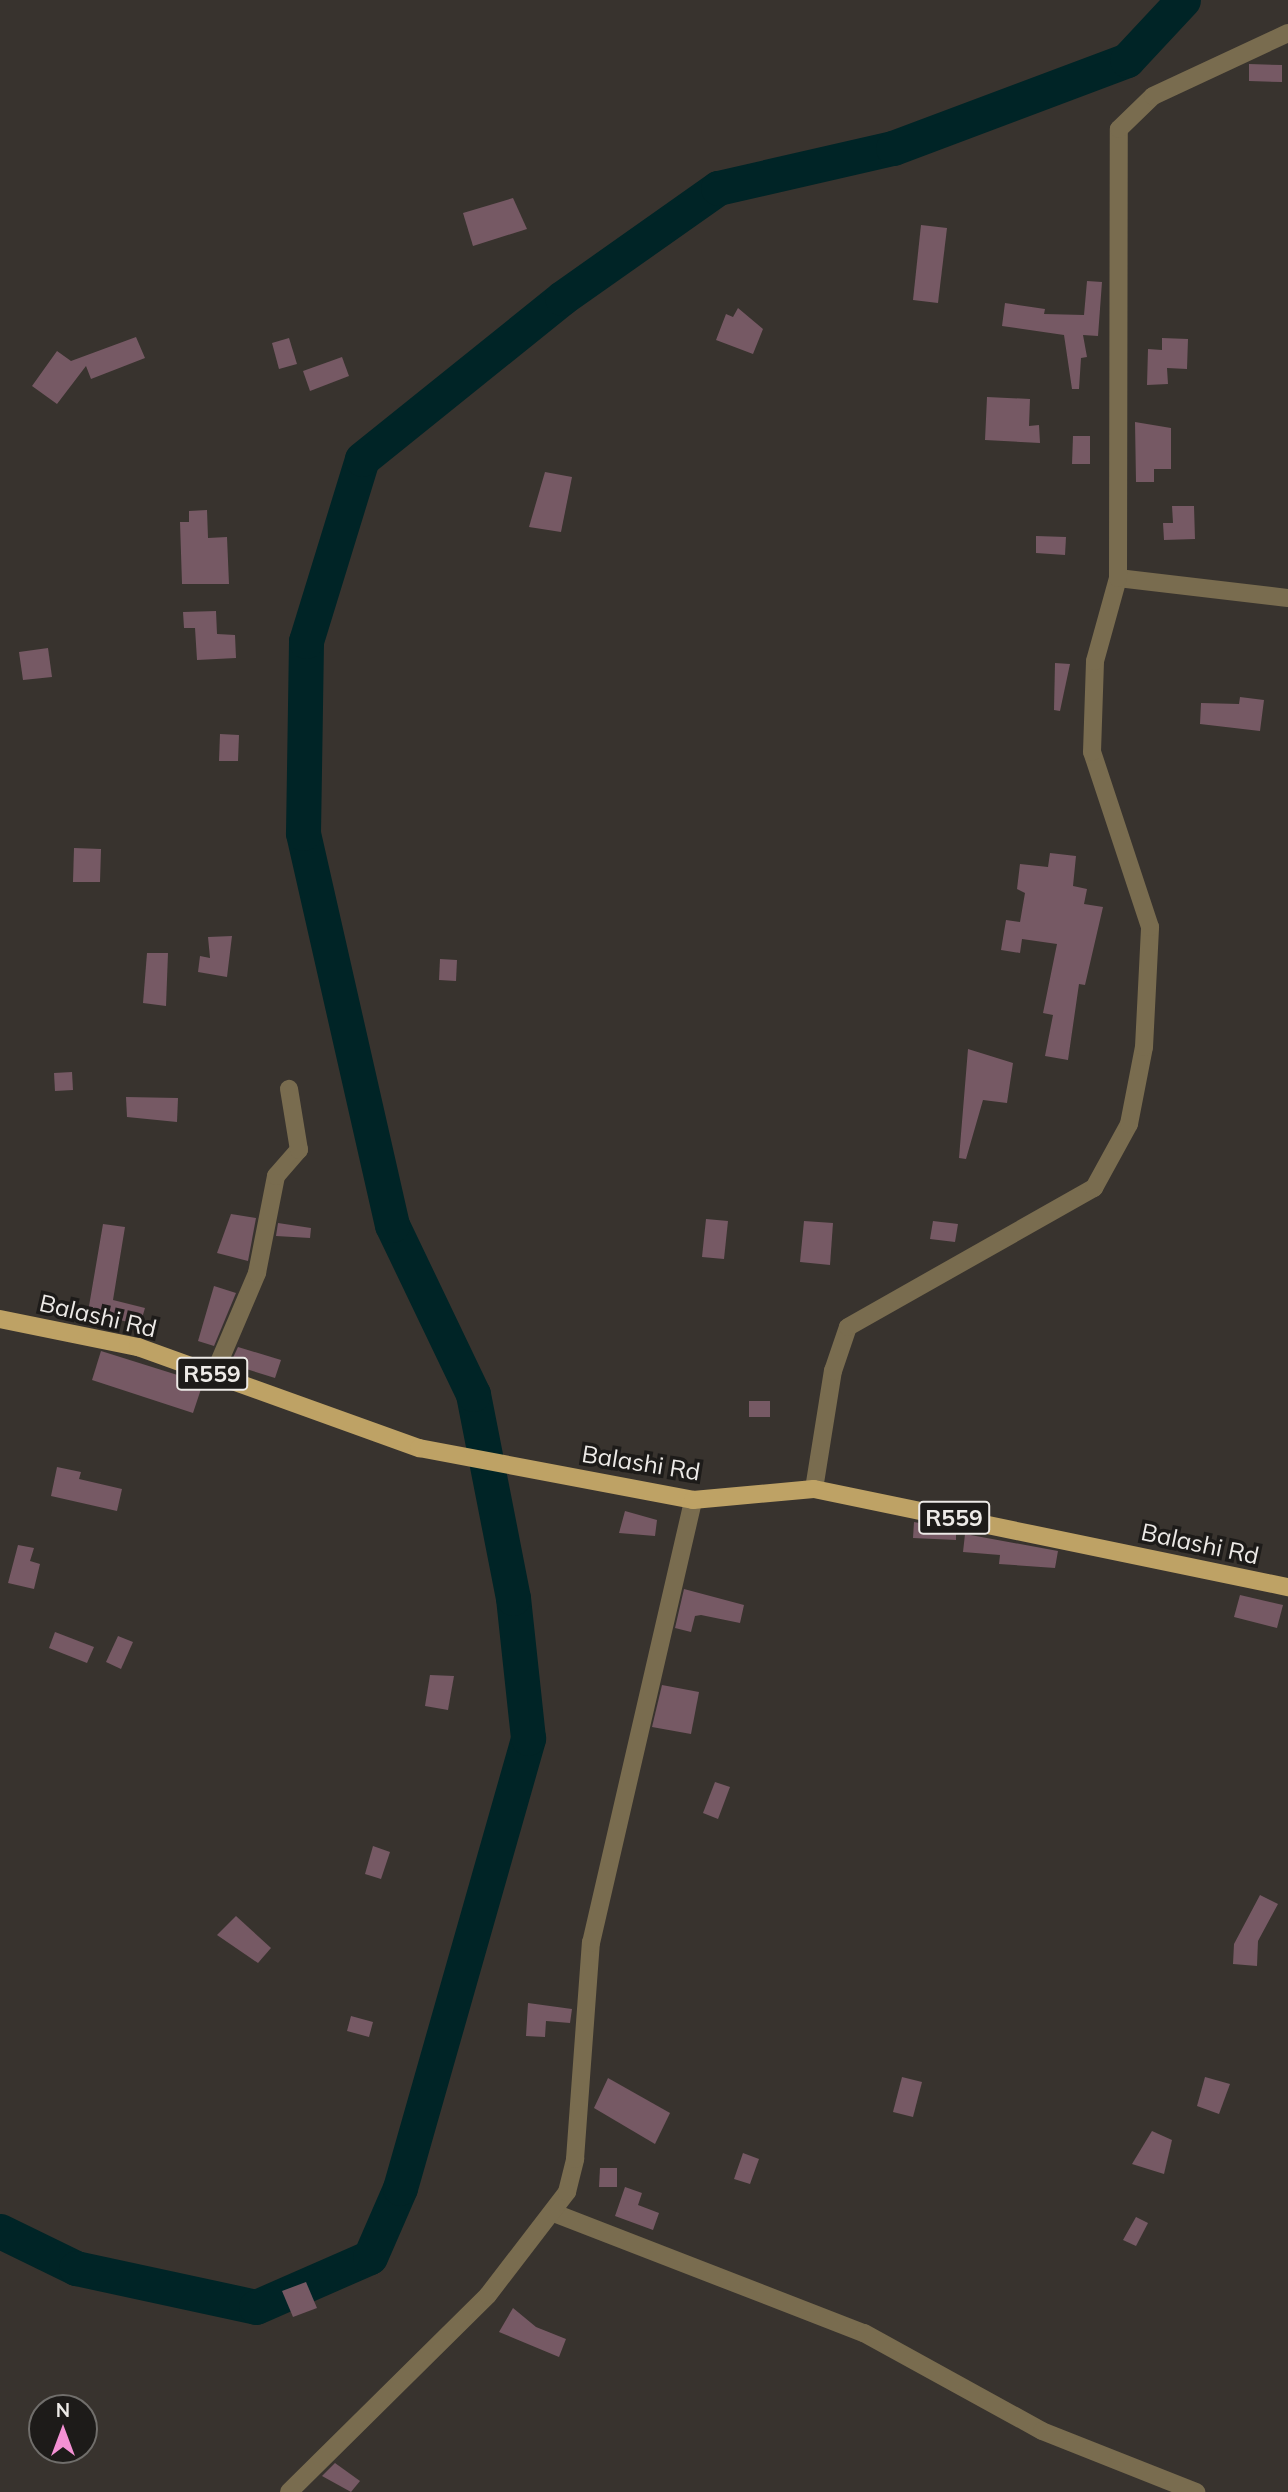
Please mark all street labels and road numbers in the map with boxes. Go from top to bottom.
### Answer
street label: Balashi Rd [37,1289,159,1343]
road number: R559 [175,1354,249,1394]
street label: Balashi Rd [580,1439,702,1487]
road number: R559 [917,1498,991,1538]
street label: Balashi Rd [1139,1517,1261,1571]

